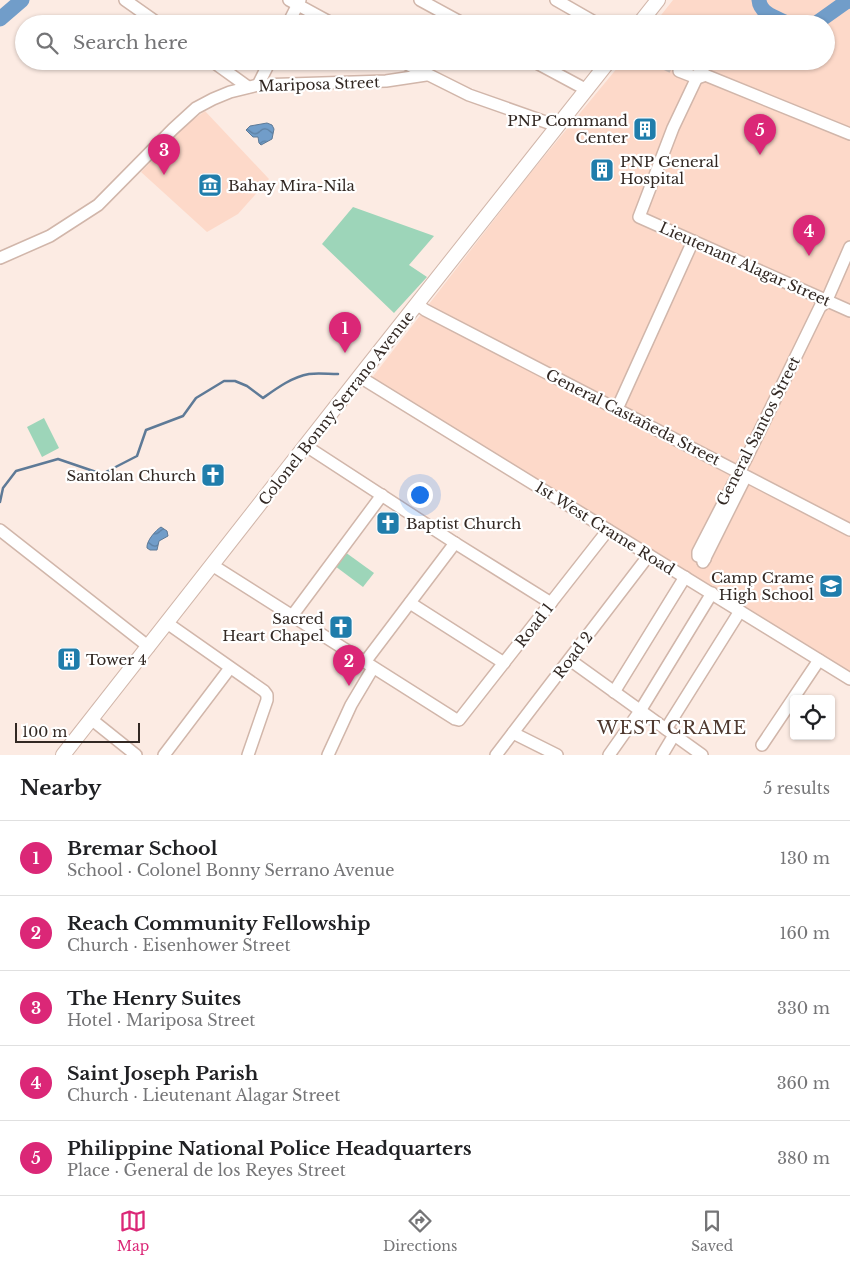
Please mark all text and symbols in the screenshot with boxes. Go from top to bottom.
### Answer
search box [15,15,835,70]
icon: search [33,29,61,57]
text: Search here [73,31,188,54]
street label: Mariposa Street [258,72,380,96]
place label: PNP Command Center [507,111,629,147]
pin: 5 [744,114,776,155]
building icon: PNP Command Center [632,116,658,142]
pin: 3 [148,134,180,175]
place label: PNP General Hospital [620,152,719,188]
building icon: PNP General Hospital [589,157,615,183]
museum icon: Bahay Mira-Nila [197,172,223,198]
place label: Bahay Mira-Nila [228,176,356,195]
pin: 4 [793,215,825,256]
street label: Lieutenant Alagar Street [656,218,834,311]
street label: Colonel Bonny Serrano Avenue [254,307,418,509]
pin: 1 [329,312,361,353]
street label: General Santos Street [712,353,804,509]
street label: General Castañeda Street [543,365,724,469]
church icon: Santolan Church [200,462,226,488]
place label: Santolan Church [67,466,196,485]
street label: 1st West Crame Road [532,477,678,579]
your location [407,482,433,508]
church icon: Baptist Church [375,510,401,536]
place label: Baptist Church [406,514,521,533]
place label: Camp Crame High School [711,568,814,604]
school or university icon: Camp Crame High School [818,573,844,599]
street label: Road 1 [511,599,557,651]
place label: Sacred Heart Chapel [222,609,324,645]
church icon: Sacred Heart Chapel [328,614,354,640]
street label: Road 2 [549,628,597,682]
pin: 2 [333,645,365,686]
building icon: Tower 4 [56,646,82,672]
place label: Tower 4 [86,650,147,669]
map controls [790,695,835,740]
button: locate [790,695,835,740]
district label: WEST CRAME [596,717,747,739]
scale bar [15,720,140,743]
text: 100 m [22,723,67,741]
text: Nearby [20,775,101,801]
text: 5 results [763,778,830,798]
text: Bremar School [67,837,217,860]
text: 1 [33,848,39,868]
text: 130 m [780,848,830,868]
text: School · Colonel Bonny Serrano Avenue [67,860,395,880]
text: Reach Community Fellowship [67,912,370,935]
text: 2 [31,923,41,943]
text: 160 m [779,923,830,943]
text: Church · Eisenhower Street [67,935,291,955]
text: The Henry Suites [67,987,241,1010]
text: 3 [31,998,41,1018]
text: 330 m [777,998,830,1018]
text: Hotel · Mariposa Street [67,1010,255,1030]
text: Saint Joseph Parish [67,1062,258,1085]
text: 4 [31,1073,41,1093]
text: 360 m [777,1073,830,1093]
text: Church · Lieutenant Alagar Street [67,1085,340,1105]
text: Philippine National Police Headquarters [67,1137,472,1160]
text: 5 [31,1148,41,1168]
text: 380 m [777,1148,830,1168]
text: Place · General de los Reyes Street [67,1160,346,1180]
tab: Map [117,1207,149,1255]
tab: Directions [383,1207,457,1255]
tab: Saved [691,1207,733,1255]

